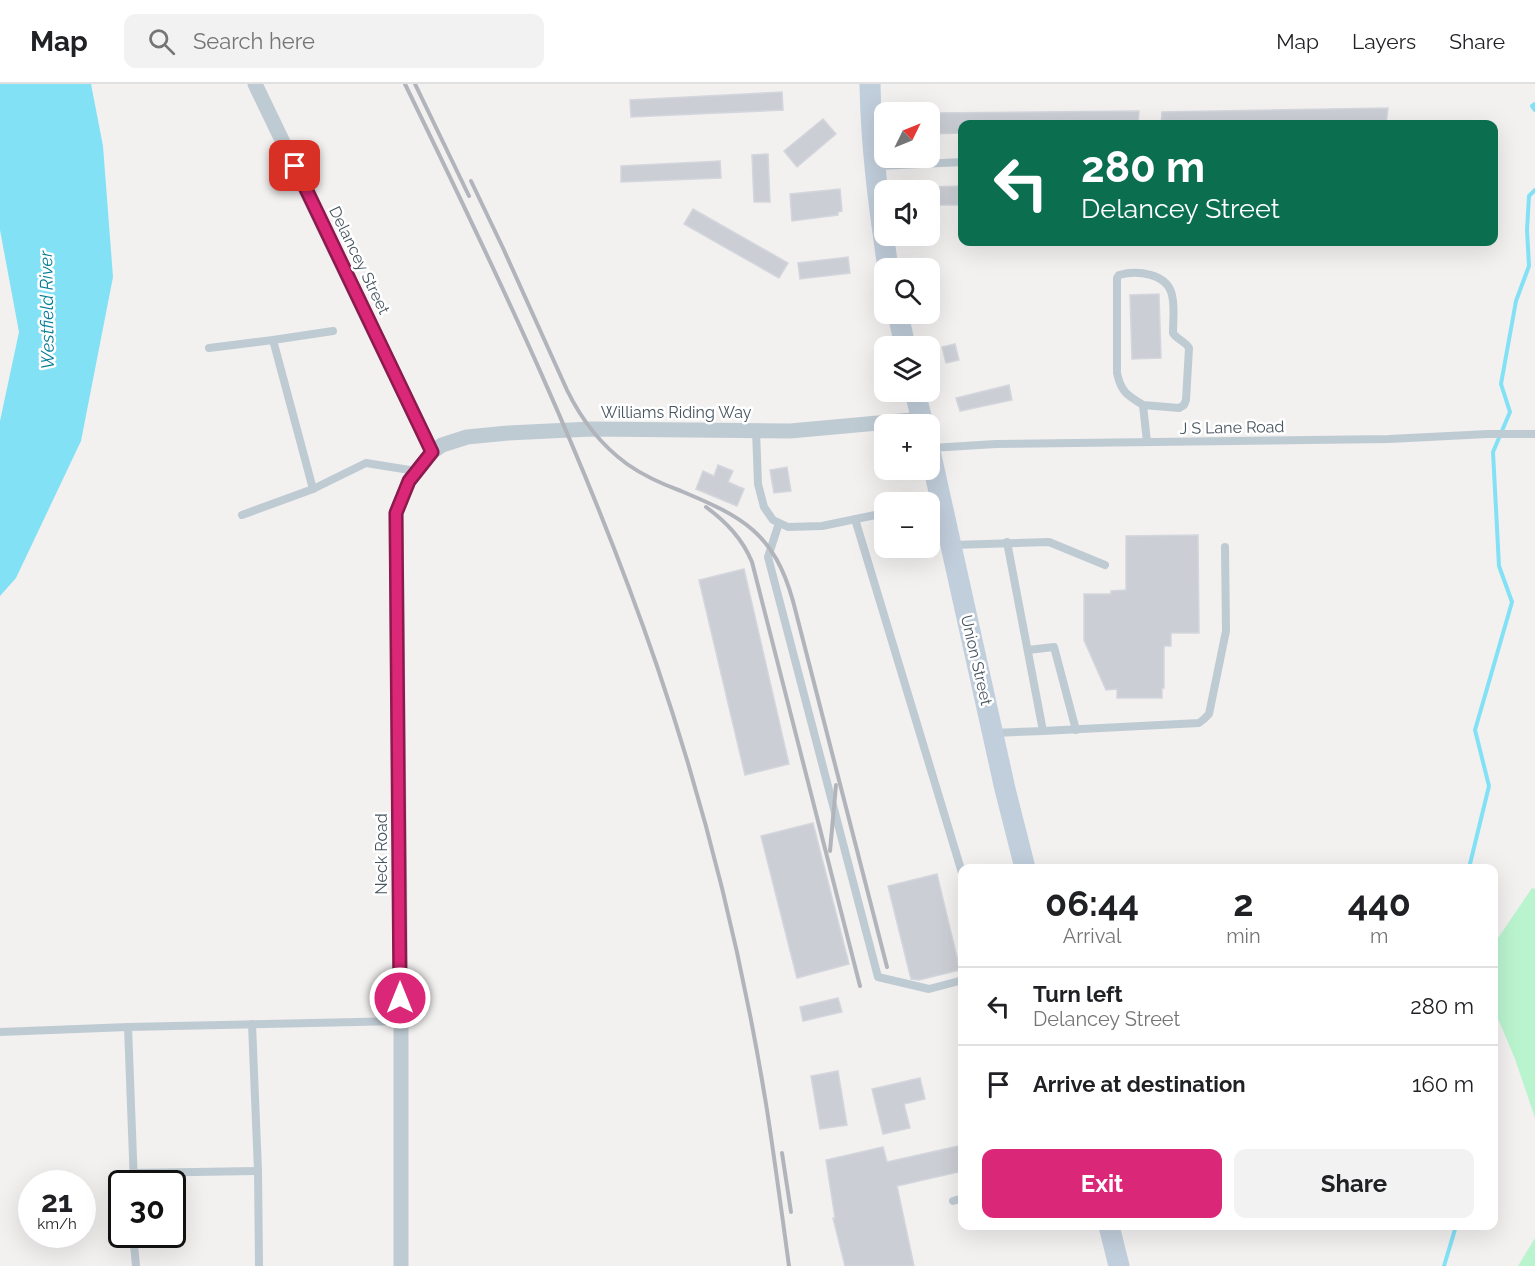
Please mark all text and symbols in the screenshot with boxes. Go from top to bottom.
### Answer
search box [124,14,544,68]
text: Map [30,25,88,58]
icon: search [145,25,178,58]
text: Search here [193,28,315,54]
text: Map [1276,29,1319,54]
text: Layers [1352,29,1416,54]
text: Share [1449,29,1505,54]
north arrow [874,102,940,168]
map controls [874,102,940,558]
pin [269,140,320,191]
text: 280 m [1081,143,1205,192]
icon: left [982,144,1060,222]
icon: arrive [278,149,311,182]
button: sound [874,180,940,246]
text: Delancey Street [1081,193,1280,224]
street label: Delancey Street [325,203,394,318]
water label: Westfield River [35,250,58,369]
button: search [874,258,940,324]
button: layers [874,336,940,402]
street label: Williams Riding Way [601,403,752,422]
button: + [874,414,940,480]
street label: J S Lane Road [1179,417,1285,438]
button: − [874,492,940,558]
street label: Union Street [957,613,996,708]
street label: Neck Road [372,813,391,895]
text: 06:44 [1045,882,1139,924]
text: 2 [1233,882,1254,924]
text: 440 [1348,882,1411,924]
text: Arrival [1063,924,1121,948]
text: min [1226,924,1261,948]
text: m [1370,924,1388,948]
position arrow [368,966,432,1030]
text: Turn left [1033,981,1123,1007]
icon: left [982,990,1015,1023]
text: 280 m [1410,993,1474,1019]
text: Delancey Street [1033,1007,1180,1031]
icon: arrive [982,1068,1015,1101]
text: Arrive at destination [1033,1071,1246,1097]
text: 160 m [1412,1071,1474,1097]
button: Exit [982,1149,1222,1218]
button: Share [1234,1149,1474,1218]
speed limit sign: 30 [108,1170,186,1248]
text: 21 [41,1184,73,1219]
text: km/h [37,1215,77,1233]

